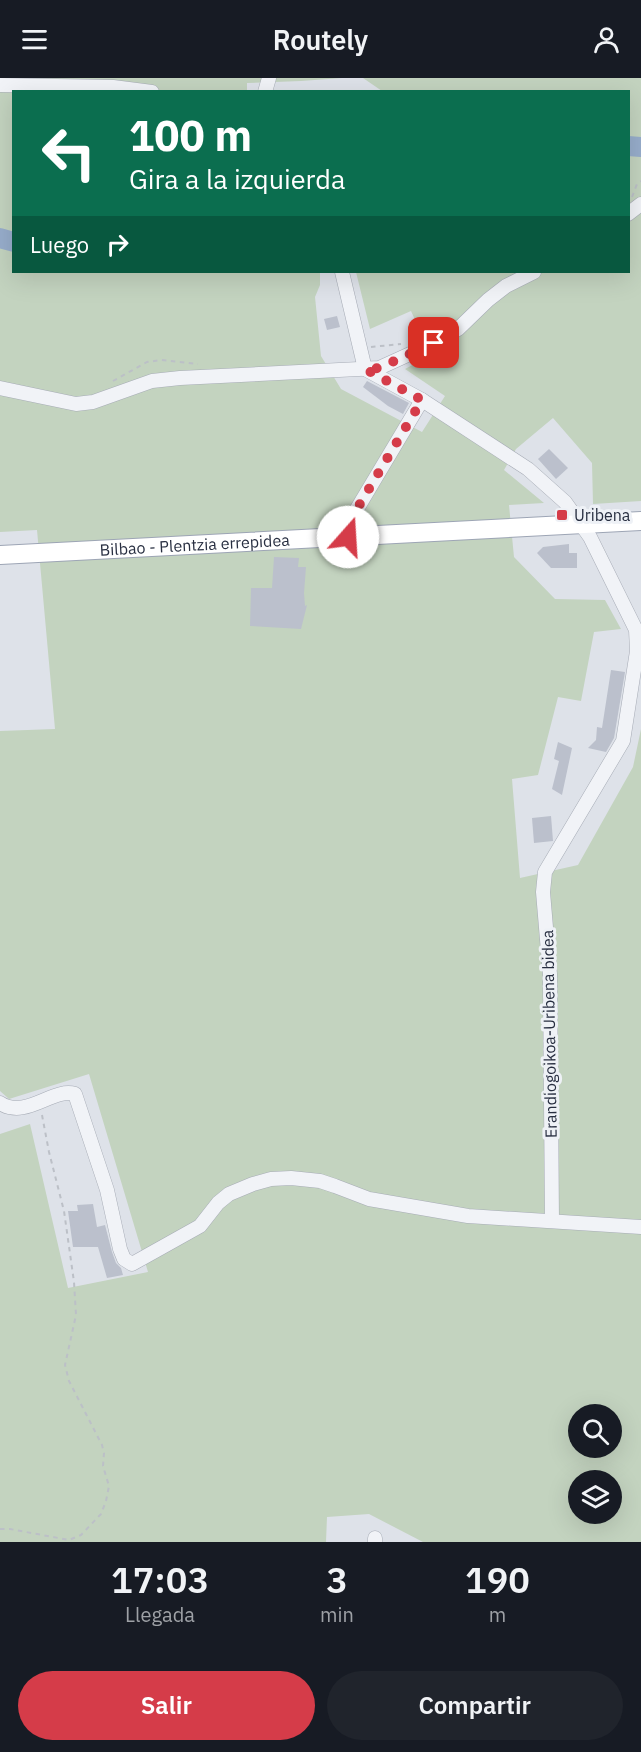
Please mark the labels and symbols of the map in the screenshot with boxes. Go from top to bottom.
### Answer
pin [408,317,459,368]
position arrow [316,505,380,569]
place label: Uribena [574,505,631,525]
marker: Uribena [555,508,569,522]
street label: Bilbao - Plentzia errepidea [99,530,291,560]
street label: Erandiogoikoa-Uribena bidea [537,929,561,1138]

